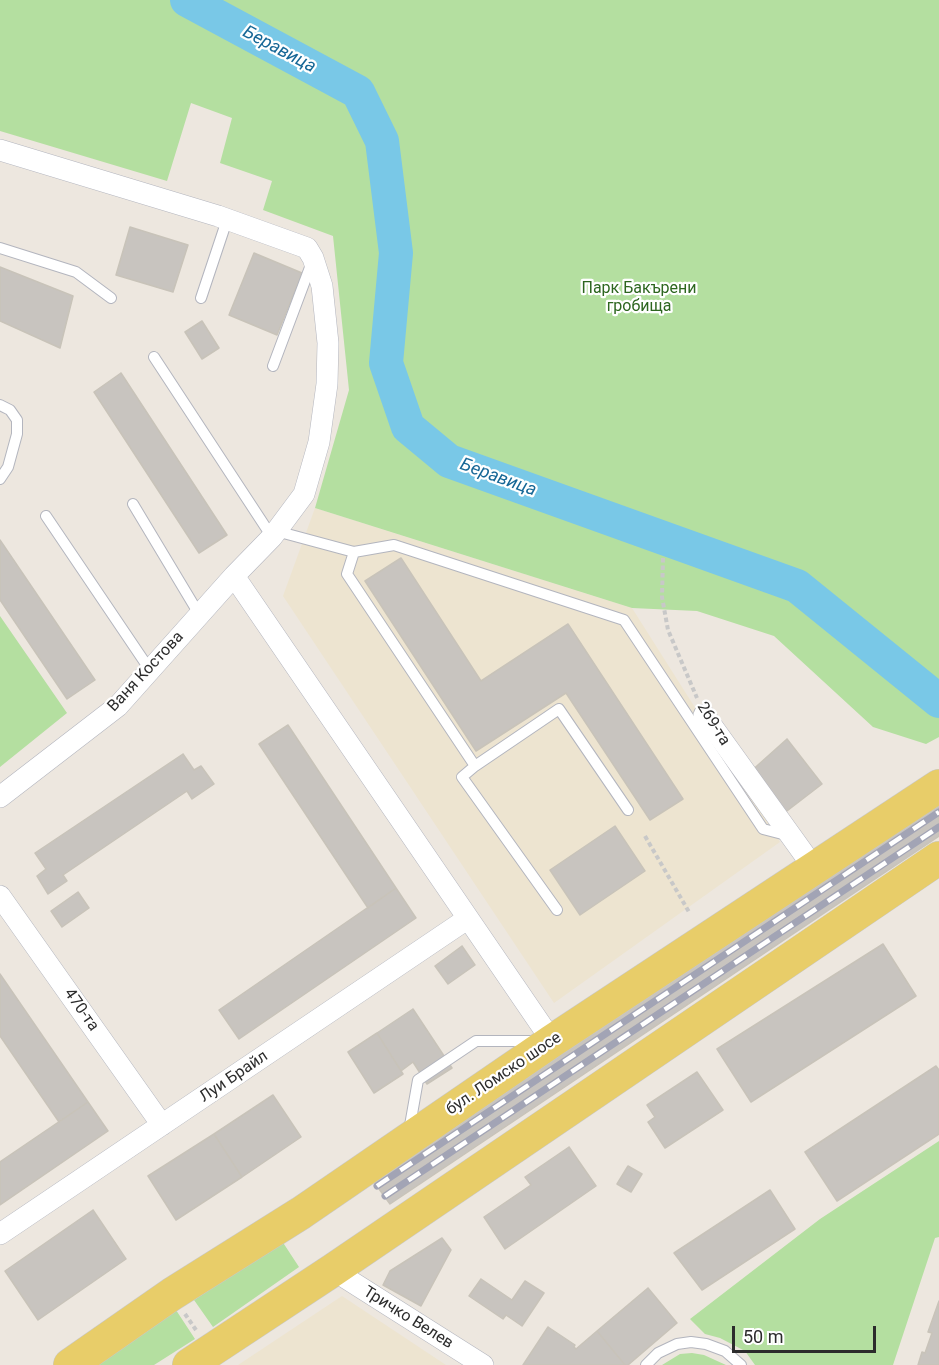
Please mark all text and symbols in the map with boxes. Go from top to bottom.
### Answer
water label: Беравица [239,22,319,78]
park label: Парк Бакърени гробища [581,279,697,317]
water label: Беравица [457,454,539,502]
street label: Ваня Костова [104,628,188,716]
street label: 269-та [692,699,734,749]
street label: 470-та [59,985,103,1035]
street label: бул. Ломско шосе [443,1028,565,1120]
street label: Луи Брайл [196,1047,272,1107]
street label: Тричко Велев [359,1283,457,1353]
scale bar [735,1314,879,1352]
text: 50 m [743,1326,783,1347]

